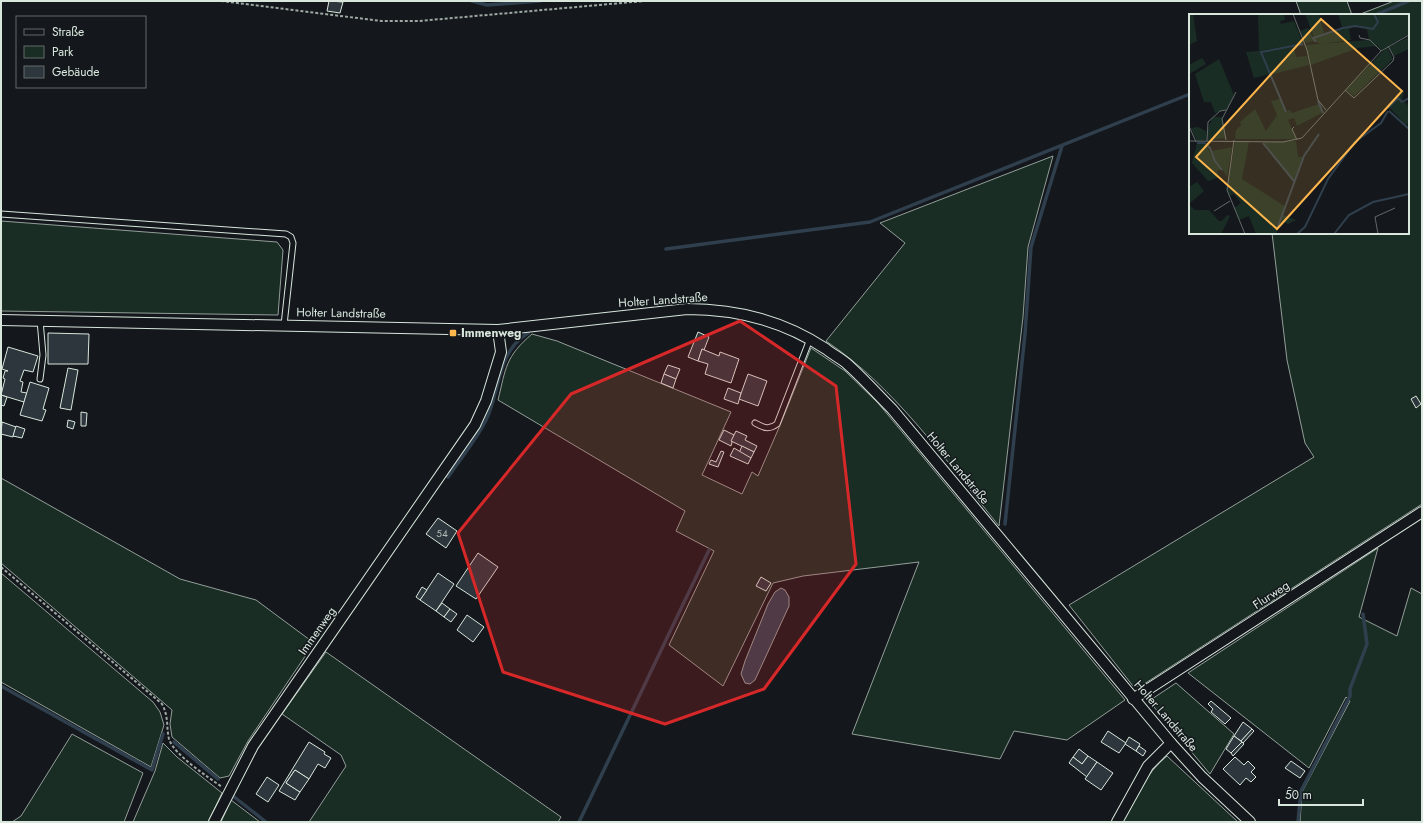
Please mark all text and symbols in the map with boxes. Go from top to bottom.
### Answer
inset map [1189,14,1409,234]
legend [16,16,146,88]
text: Straße [52,23,84,41]
text: Park [52,43,74,61]
text: Gebäude [52,63,99,81]
street label: Holter Landstraße [618,288,708,312]
street label: Holter Landstraße [296,303,386,323]
place label: Immenweg [461,324,521,342]
marker: Immenweg [448,328,458,338]
street label: Holter Landstraße [922,428,994,508]
house number: 54 [436,526,448,541]
street label: Flurweg [1249,576,1293,614]
street label: Immenweg [294,603,340,659]
street label: Holter Landstraße [1130,676,1202,756]
scale bar [1279,781,1363,807]
text: 50 m [1285,786,1312,804]

